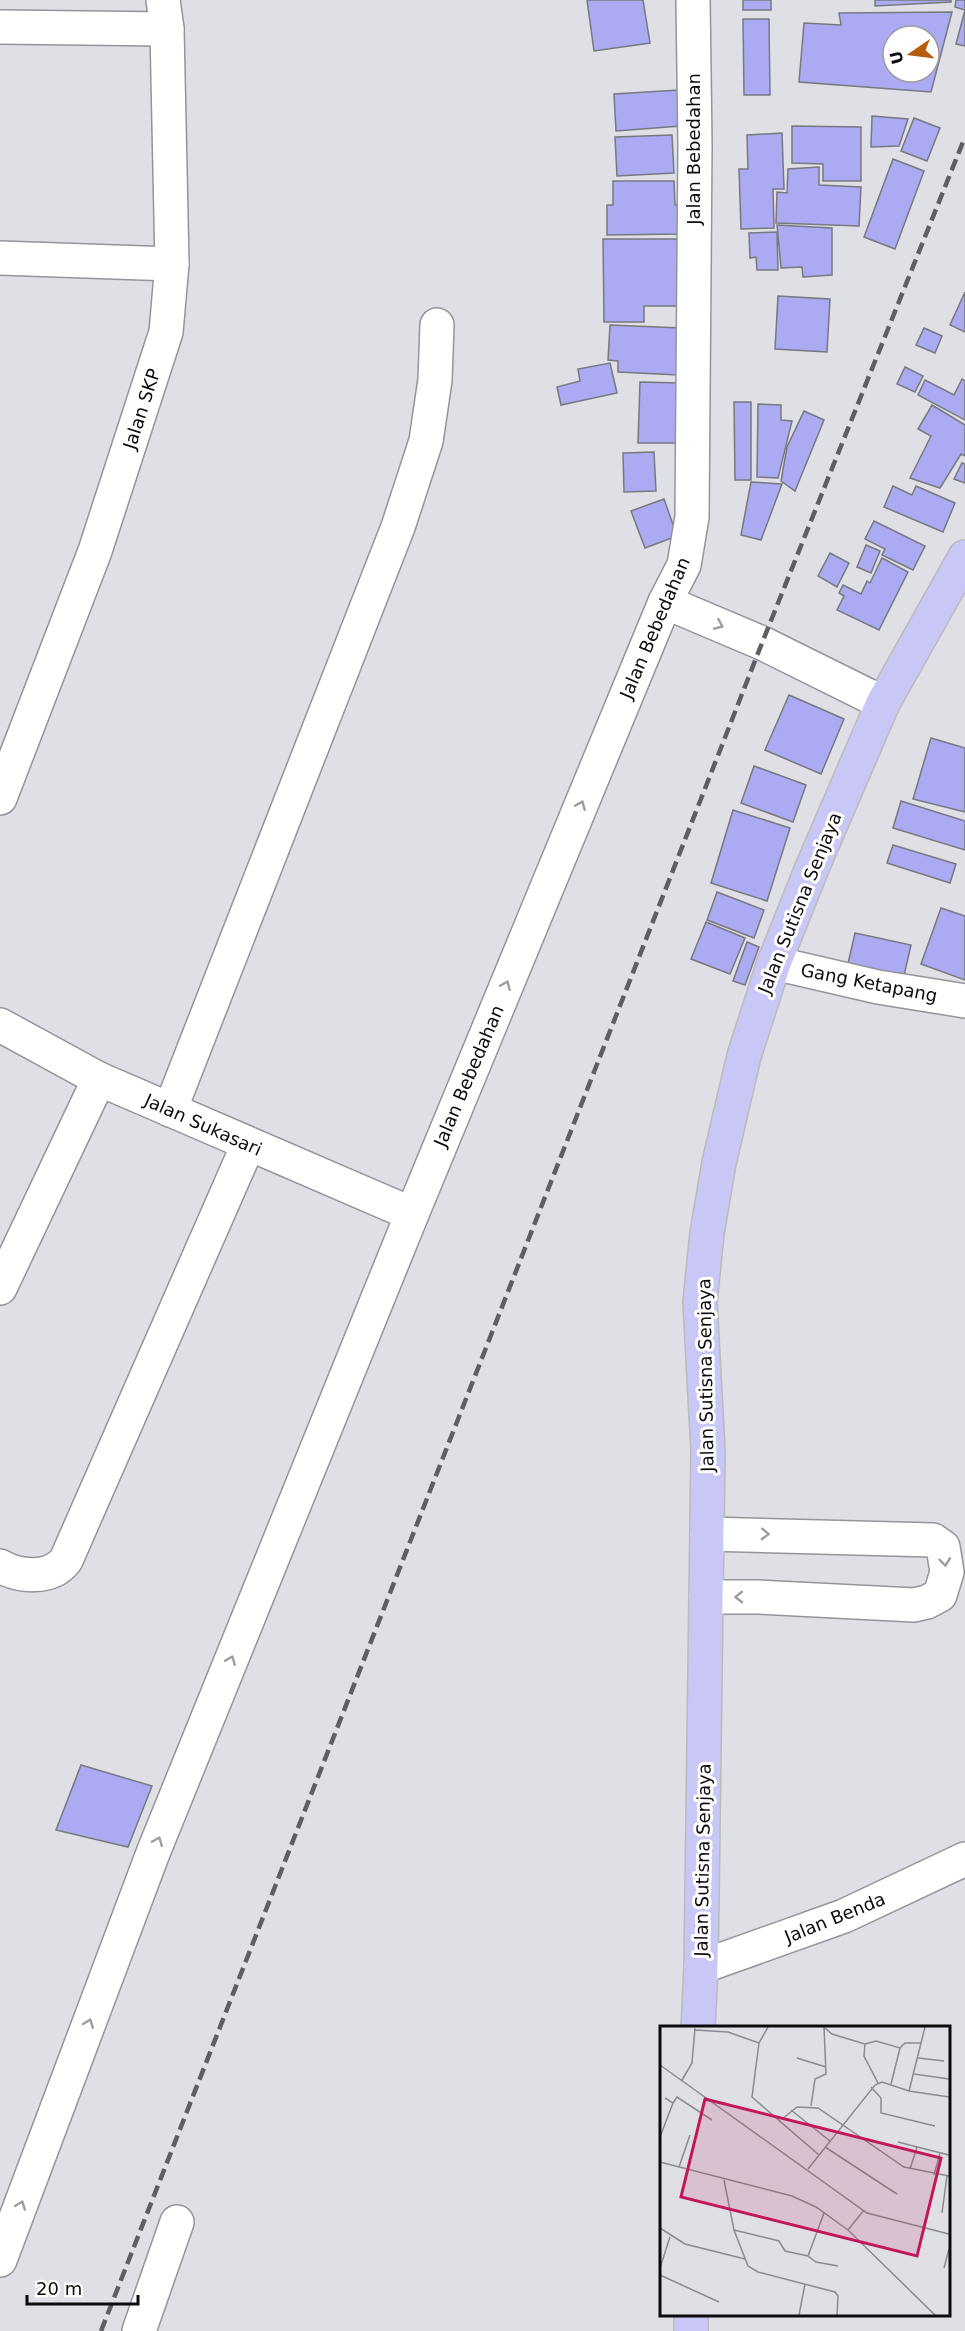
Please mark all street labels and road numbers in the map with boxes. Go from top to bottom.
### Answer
street label: Jalan Bebedahan [683,73,704,226]
street label: Jalan SKP [118,366,164,453]
street label: Jalan Bebedahan [615,554,694,703]
street label: Jalan Sutisna Senjaya [753,809,846,997]
street label: Gang Ketapang [799,959,939,1006]
street label: Jalan Bebedahan [429,1002,508,1151]
street label: Jalan Sukasari [140,1089,265,1160]
street label: Jalan Sutisna Senjaya [693,1278,718,1473]
street label: Jalan Sutisna Senjaya [690,1763,715,1958]
street label: Jalan Benda [780,1888,888,1948]

